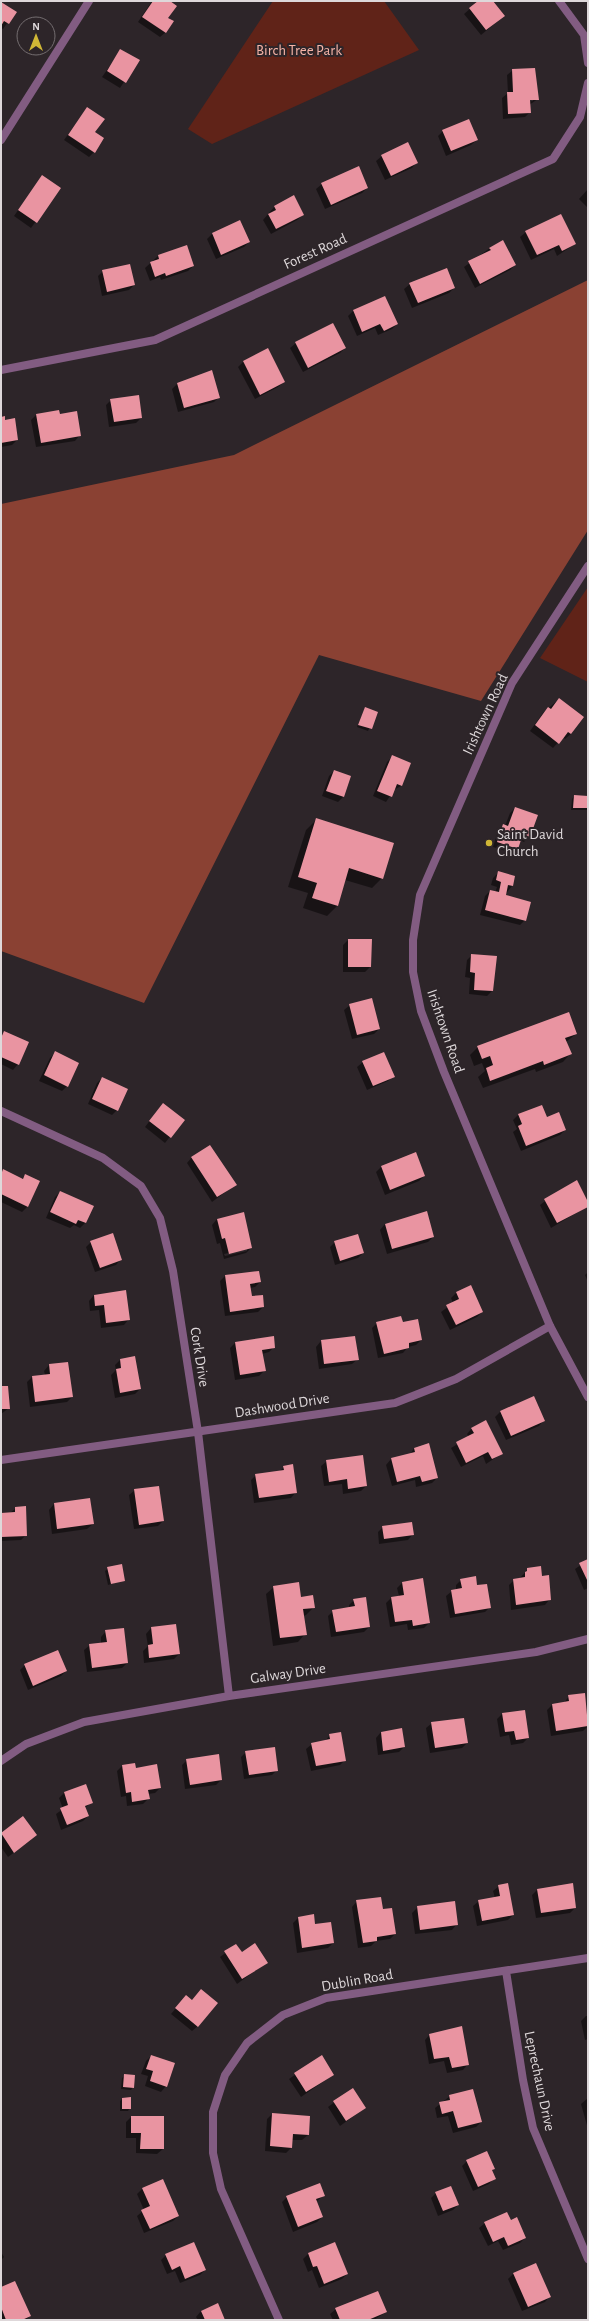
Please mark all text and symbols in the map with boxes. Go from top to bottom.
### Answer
north arrow [16,16,56,56]
text: N [32,21,40,32]
park label: Birch Tree Park [256,43,342,58]
street label: Forest Road [281,231,349,272]
street label: Irishtown Road [460,671,511,757]
place label: Saint David Church [497,827,564,859]
marker: Saint David Church [484,838,494,848]
street label: Irishtown Road [424,987,467,1075]
street label: Cork Drive [187,1326,212,1388]
street label: Dashwood Drive [234,1391,331,1420]
street label: Galway Drive [249,1661,327,1686]
street label: Dublin Road [320,1967,394,1994]
street label: Leprechaun Drive [522,2030,557,2132]

